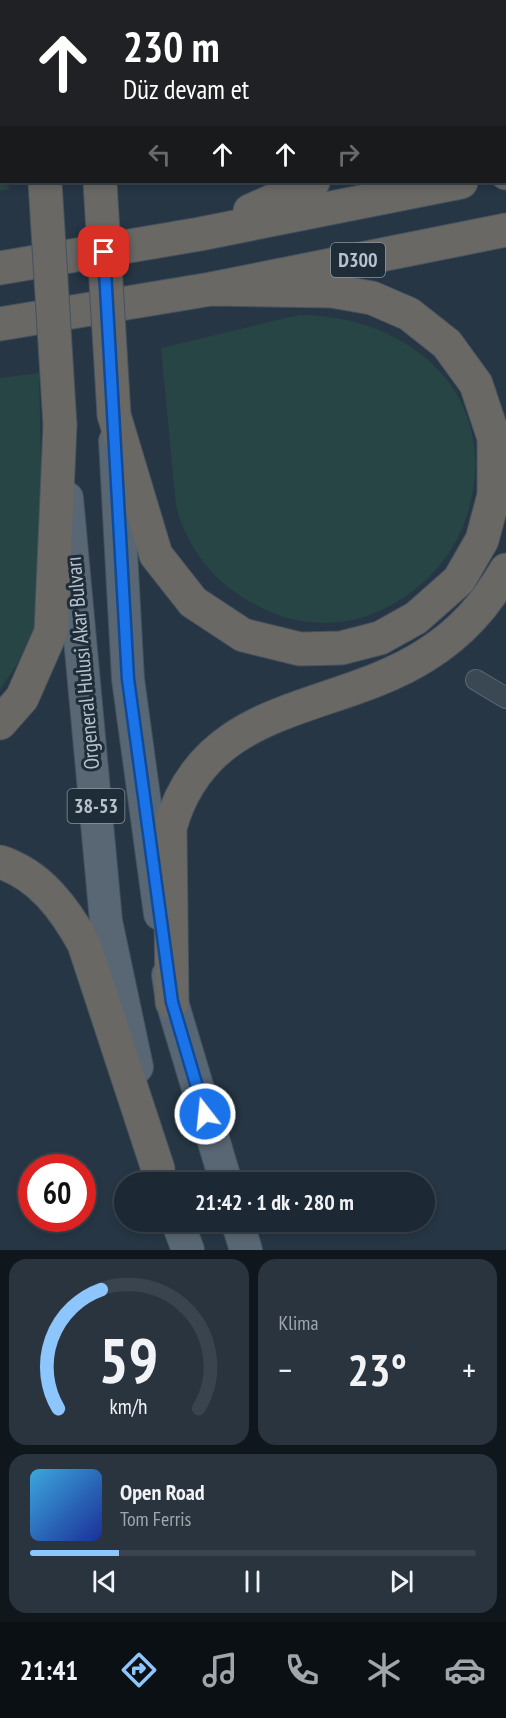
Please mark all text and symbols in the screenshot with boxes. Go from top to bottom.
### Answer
text: 230 m [123,19,220,74]
icon: ahead [24,24,102,102]
text: Düz devam et [123,72,249,106]
icon: left [143,138,176,171]
icon: ahead [206,138,239,171]
icon: ahead [269,138,302,171]
icon: right [332,138,365,171]
pin [78,226,129,277]
icon: arrive [87,235,120,268]
road number: D300 [331,243,385,277]
street label: Orgeneral Hulusi Akar Bulvarı [60,555,105,771]
road number: 38-53 [68,789,124,823]
position arrow [173,1082,237,1146]
speed limit sign: 60 [18,1154,96,1232]
text: 21:42 · 1 dk · 280 m [195,1188,354,1216]
text: Klima [279,1310,318,1336]
text: 59 [99,1319,159,1400]
text: 23° [348,1340,407,1398]
text: − [279,1348,292,1391]
text: + [462,1348,476,1391]
text: km/h [110,1392,148,1420]
text: Open Road [120,1478,205,1506]
text: Tom Ferris [120,1506,191,1532]
icon: previous [88,1565,121,1598]
icon: pause [236,1565,269,1598]
icon: next [385,1565,418,1598]
icon: directions [118,1649,160,1691]
icon: music [199,1649,241,1691]
icon: phone [281,1649,323,1691]
icon: climate [363,1649,405,1691]
icon: car [444,1649,486,1691]
text: 21:41 [20,1653,78,1687]

